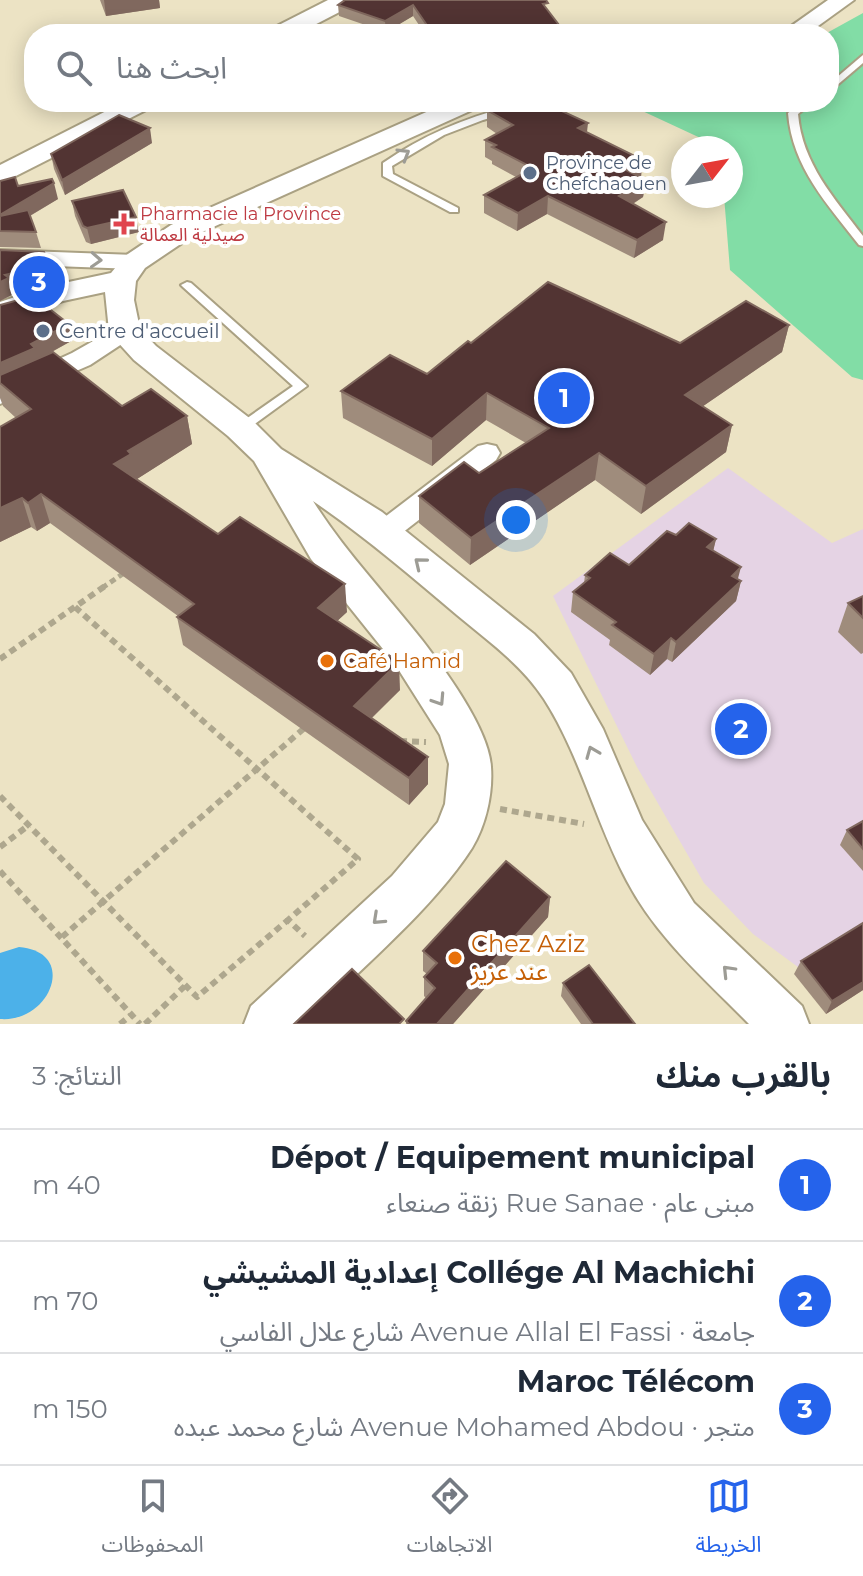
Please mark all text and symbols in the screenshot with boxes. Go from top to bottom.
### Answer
search box [24,24,839,112]
icon: search [52,46,96,90]
text: ابحث هنا [116,49,227,86]
north arrow [671,136,743,208]
one-way arrow [395,148,410,164]
place label: Province de Chefchaouen [546,152,667,195]
marker: Province de Chefchaouen [521,164,539,182]
place label: Pharmacie la Province صيدلية العمالة [140,203,341,246]
marker: Pharmacie la Province صيدلية العمالة [115,215,133,233]
one-way arrow [90,251,103,268]
pin: 3 [13,252,65,312]
place label: Centre d'accueil [59,319,220,343]
marker: Centre d'accueil [34,322,52,340]
pin: 1 [538,368,590,428]
your location [496,500,536,540]
one-way arrow [415,558,429,573]
place label: Café Hamid [343,649,461,673]
marker: Café Hamid [318,652,336,670]
one-way arrow [430,691,445,706]
pin: 2 [715,699,767,759]
one-way arrow [585,746,602,760]
one-way arrow [373,910,387,925]
place label: Chez Aziz عند عزيز [470,929,585,986]
marker: Chez Aziz عند عزيز [446,949,464,967]
one-way arrow [722,966,737,980]
text: بالقرب منك [656,1054,831,1096]
text: النتائج: 3 [32,1060,122,1092]
text: Dépot / Equipement municipal [270,1139,755,1176]
text: 40 m [32,1169,101,1201]
text: 1 [800,1169,810,1201]
text: مبنى عام · Rue Sanae زنقة صنعاء [386,1187,755,1219]
text: Collége Al Machichi إعدادية المشيشي [203,1254,755,1291]
text: 70 m [32,1285,98,1317]
text: 2 [797,1285,813,1317]
text: جامعة · Avenue Allal El Fassi شارع علال الفاسي [220,1316,755,1348]
text: Maroc Télécom [517,1363,755,1400]
text: 150 m [32,1393,108,1425]
text: 3 [797,1393,813,1425]
text: متجر · Avenue Mohamed Abdou شارع محمد عبده [174,1411,755,1443]
tab: المحفوظات [102,1474,204,1568]
tab: الاتجاهات [407,1474,493,1568]
tab: الخريطة [696,1474,762,1568]

